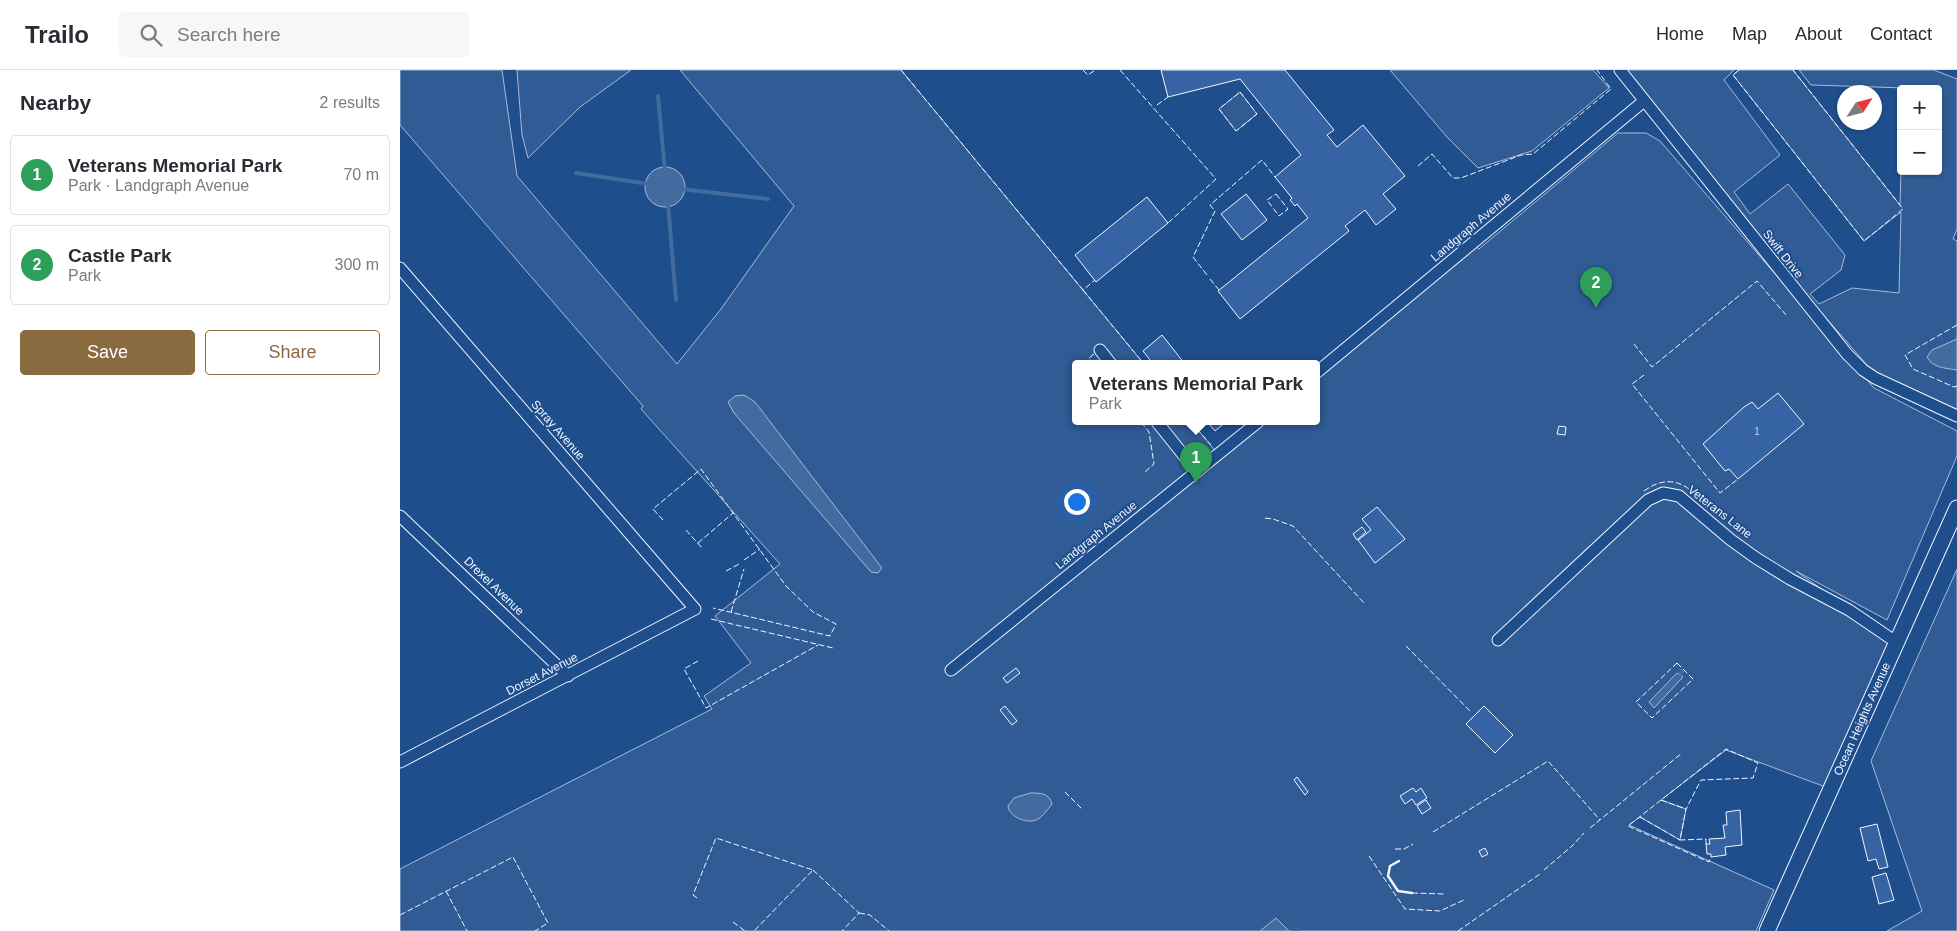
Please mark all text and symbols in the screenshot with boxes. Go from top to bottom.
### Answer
search box [119,12,469,57]
text: Trailo [25,21,89,48]
icon: search [137,21,165,49]
text: Search here [177,24,281,45]
text: Home [1656,24,1704,44]
text: Map [1732,24,1767,44]
text: About [1795,24,1842,44]
text: Contact [1870,24,1932,44]
north arrow [1837,85,1882,130]
map controls [1897,85,1942,175]
button: + [1897,85,1942,130]
text: Nearby [20,91,91,114]
text: 2 results [320,94,380,111]
button: − [1897,130,1942,175]
text: Veterans Memorial Park [68,155,282,176]
text: 1 [33,166,41,183]
text: 70 m [343,166,379,183]
text: Park · Landgraph Avenue [68,177,249,194]
street label: Landgraph Avenue [1428,189,1514,265]
street label: Swift Drive [1760,227,1806,281]
text: Castle Park [68,245,172,266]
text: 2 [33,256,41,273]
text: 300 m [335,256,379,273]
text: Park [68,267,101,284]
pin: 2 [1580,267,1612,308]
button: Save [20,330,195,375]
button: Share [205,330,380,375]
popup [1072,360,1320,425]
text: Veterans Memorial Park [1089,373,1303,394]
text: Park [1089,395,1122,412]
street label: Spray Avenue [528,397,588,463]
house number: 1 [1754,426,1760,437]
pin: 1 [1180,442,1212,483]
street label: Veterans Lane [1685,483,1755,542]
your location [1064,489,1090,515]
street label: Landgraph Avenue [1053,498,1140,572]
street label: Drexel Avenue [461,554,527,618]
street label: Dorset Avenue [504,650,580,698]
street label: Ocean Heights Avenue [1831,660,1893,778]

